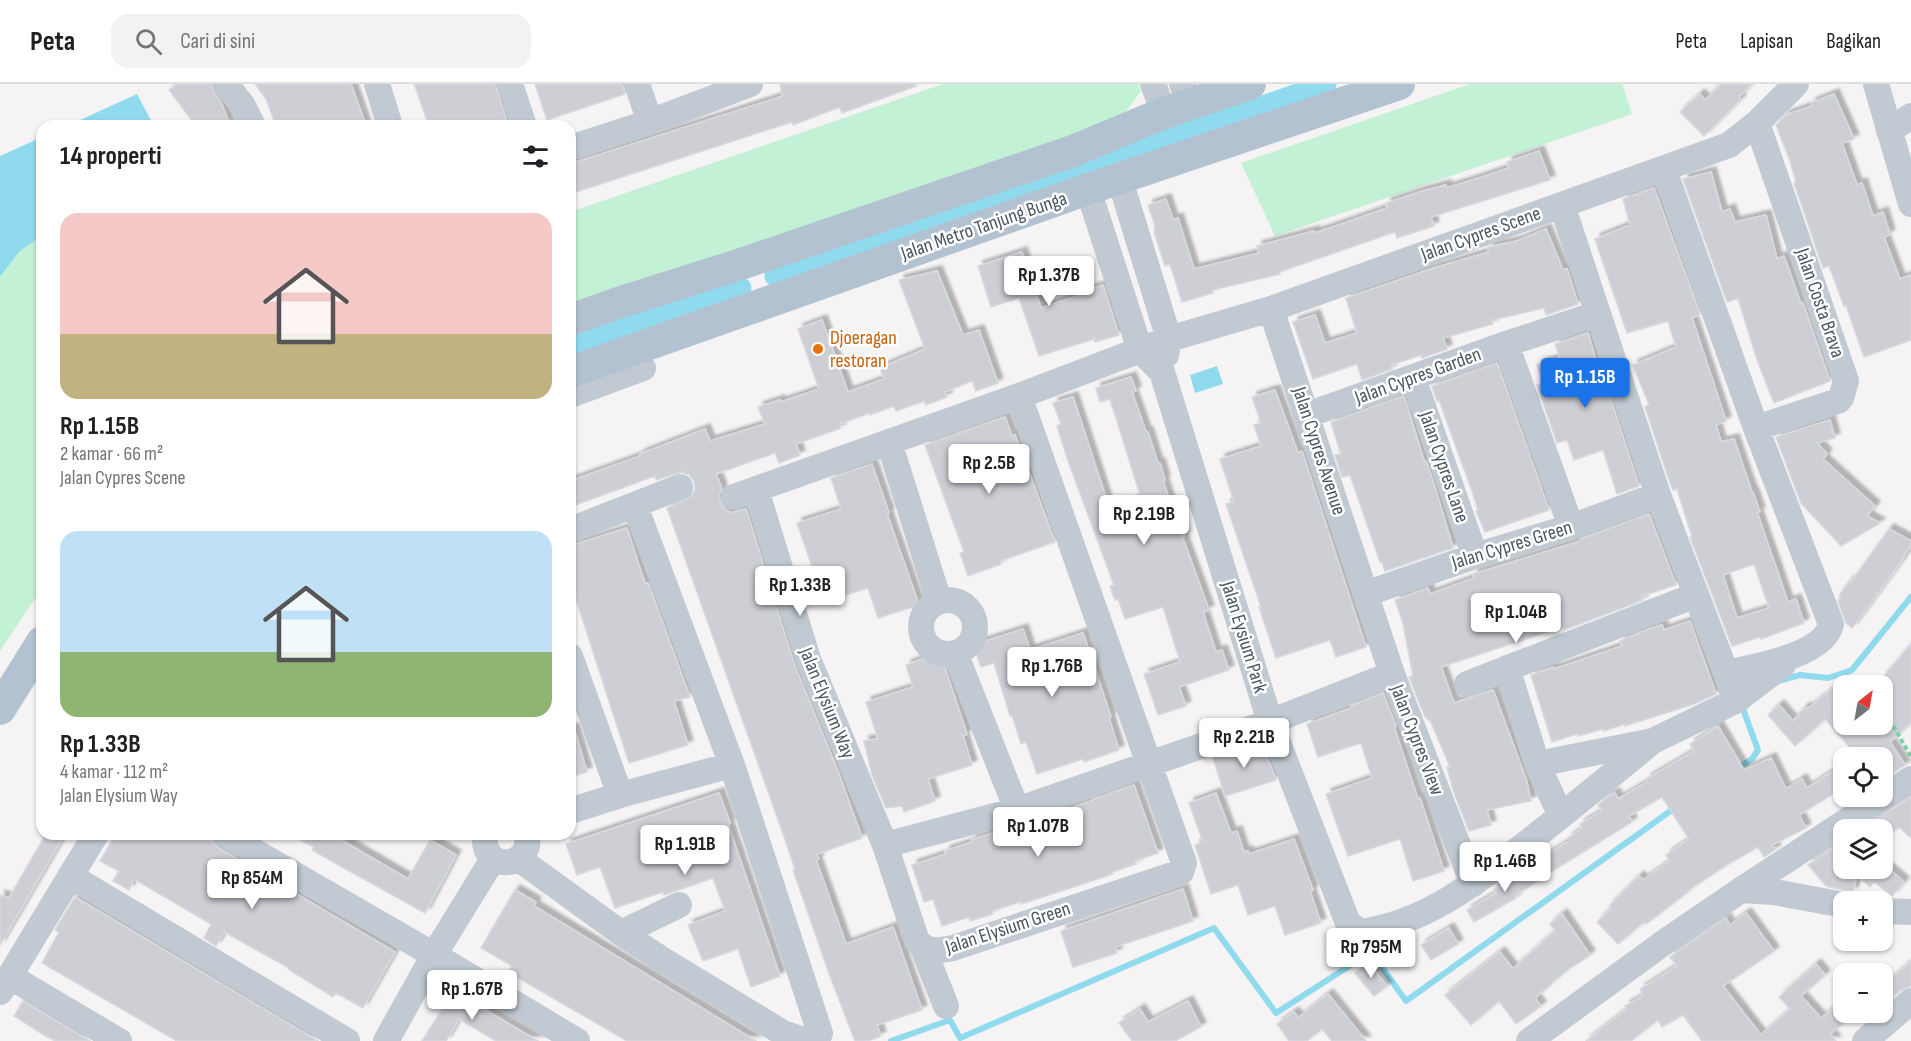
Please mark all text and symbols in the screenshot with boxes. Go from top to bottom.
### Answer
search box [111,14,531,68]
text: Peta [30,25,75,58]
icon: search [132,25,165,58]
text: Cari di sini [180,28,255,55]
text: Peta [1676,29,1707,54]
text: Lapisan [1740,29,1793,54]
text: Bagikan [1826,29,1881,54]
icon: filters [519,140,552,173]
text: 14 properti [60,141,162,172]
street label: Jalan Metro Tanjung Bunga [897,186,1070,266]
street label: Jalan Cypres Scene [1417,201,1544,267]
street label: Jalan Costa Brava [1790,244,1850,361]
icon: home [252,252,360,360]
pin: Rp 1.37B [987,256,1111,307]
text: Rp 1.37B [1018,263,1080,287]
place label: Djoeragan restoran [830,326,897,373]
marker: Djoeragan restoran [811,342,825,356]
street label: Jalan Cypres Garden [1351,342,1484,410]
pin: Rp 1.15B [1523,358,1647,409]
text: Rp 1.15B [1555,365,1615,389]
street label: Jalan Cypres Avenue [1287,383,1351,518]
street label: Jalan Cypres Lane [1413,407,1474,526]
text: Rp 1.15B [60,411,139,442]
text: 2 kamar · 66 m² [60,442,163,466]
pin: Rp 2.5B [934,444,1044,495]
text: Rp 2.5B [962,451,1016,475]
text: Jalan Cypres Scene [60,466,186,490]
pin: Rp 2.19B [1082,495,1206,546]
text: Rp 2.19B [1113,502,1175,526]
street label: Jalan Cypres Green [1448,515,1575,575]
pin: Rp 1.33B [738,566,862,617]
icon: home [252,570,360,678]
text: Rp 1.33B [769,573,831,597]
street label: Jalan Eysium Park [1215,577,1272,696]
pin: Rp 1.04B [1454,593,1578,644]
text: Rp 1.04B [1485,600,1547,624]
street label: Jalan Elysium Way [793,643,860,762]
pin: Rp 1.76B [990,647,1114,698]
text: Rp 1.76B [1021,654,1083,678]
north arrow [1833,675,1893,735]
map controls [1833,675,1893,1023]
street label: Jalan Cypres View [1385,680,1449,799]
pin: Rp 2.21B [1182,718,1306,769]
text: Rp 2.21B [1213,725,1275,749]
text: Rp 1.33B [60,729,141,760]
button: locate [1833,747,1893,807]
text: 4 kamar · 112 m² [60,760,168,784]
text: Jalan Elysium Way [60,784,178,808]
pin: Rp 1.07B [976,807,1100,858]
text: Rp 1.07B [1007,814,1069,838]
button: layers [1833,819,1893,879]
pin: Rp 1.91B [623,825,747,876]
text: Rp 1.91B [654,832,716,856]
pin: Rp 1.46B [1443,842,1567,893]
text: Rp 1.46B [1474,849,1536,873]
pin: Rp 854M [197,859,307,910]
text: Rp 854M [221,866,283,890]
button: + [1833,891,1893,951]
street label: Jalan Elysium Green [942,897,1074,960]
pin: Rp 795M [1316,928,1426,979]
text: Rp 795M [1340,935,1402,959]
button: − [1833,963,1893,1023]
pin: Rp 1.67B [410,970,534,1021]
text: Rp 1.67B [441,977,503,1001]

